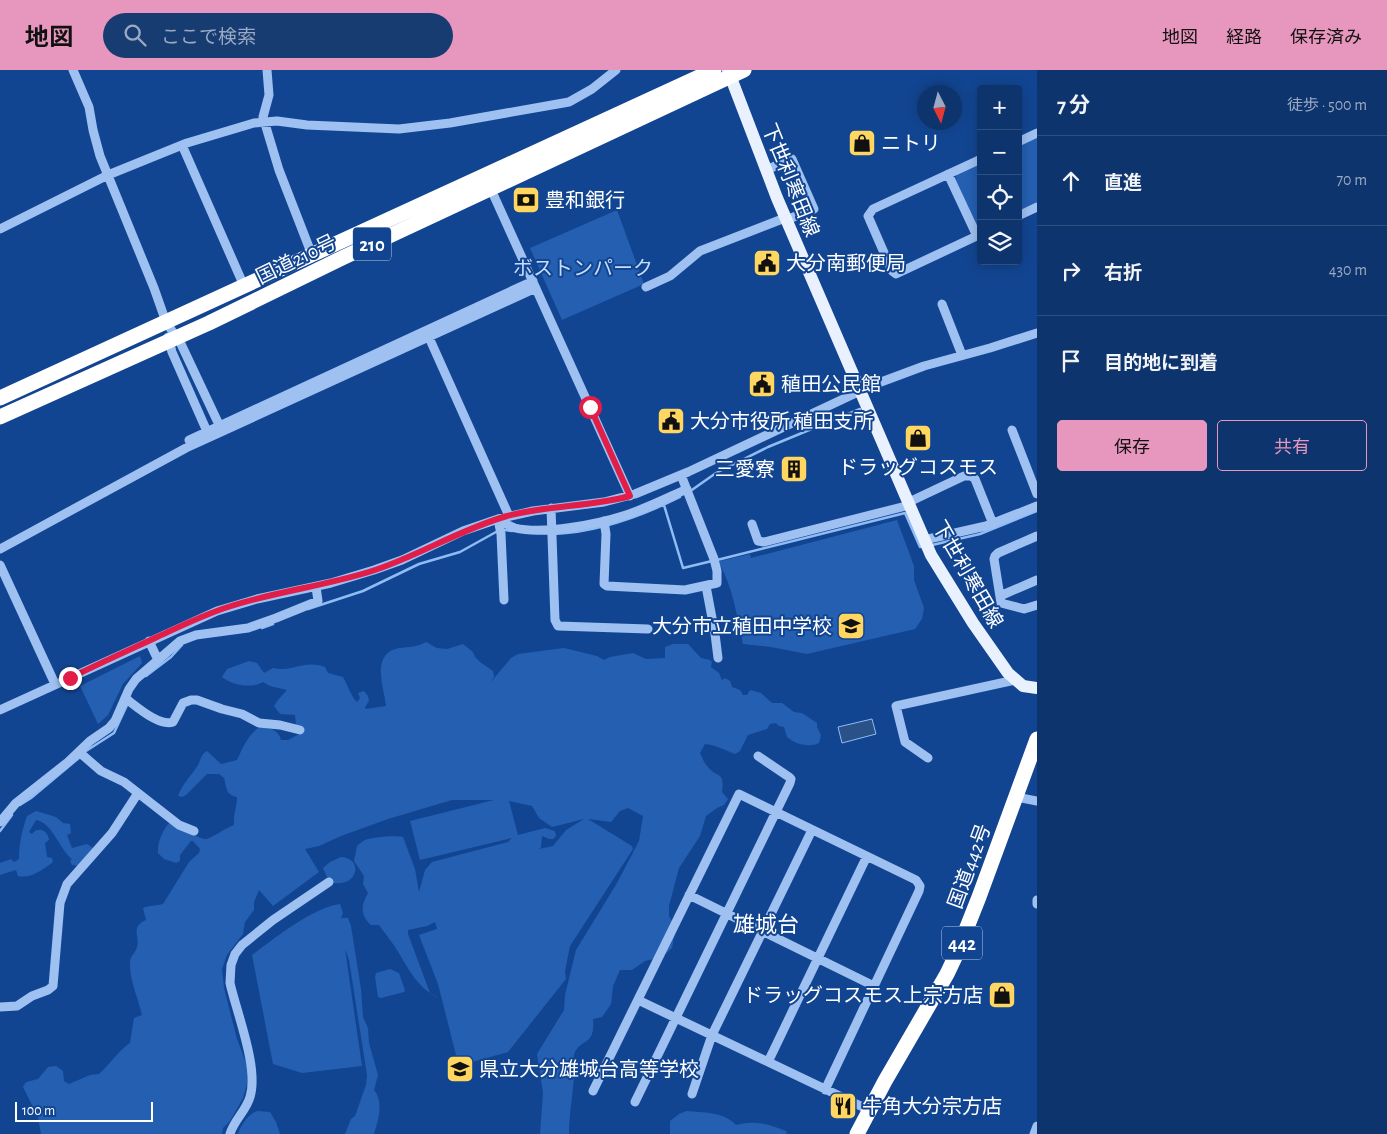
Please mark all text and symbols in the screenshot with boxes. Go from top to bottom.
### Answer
search box [103,13,453,58]
icon: search [121,21,149,49]
text: 地図 [25,26,73,50]
text: ここで検索 [161,28,256,47]
text: 地図 [1162,29,1198,47]
text: 経路 [1226,29,1262,47]
text: 保存済み [1290,29,1362,47]
north arrow [917,85,962,130]
map controls [977,85,1022,265]
button: + [977,85,1022,130]
text: 7 分 [1057,95,1090,116]
text: 徒歩 · 500 m [1287,97,1367,113]
street label: 下世利寒田線 [758,120,824,240]
shop icon: ニトリ [847,128,877,158]
button: − [977,130,1022,175]
place label: ニトリ [881,134,941,154]
icon: ahead [1057,167,1085,195]
text: 70 m [1336,172,1367,188]
text: 直進 [1104,174,1142,193]
button: locate [977,175,1022,220]
bank icon: 豊和銀行 [511,185,541,215]
place label: 豊和銀行 [545,190,625,211]
button: layers [977,220,1022,265]
road number: 210 [353,227,391,260]
street label: 国道210号 [253,231,340,288]
public building icon: 大分南郵便局 [752,248,782,278]
place label: 大分南郵便局 [786,253,906,274]
icon: right [1057,257,1085,285]
park label: ボストンパーク [513,258,653,279]
text: 430 m [1329,262,1367,278]
text: 右折 [1104,264,1142,283]
icon: arrive [1057,347,1085,375]
text: 目的地に到着 [1104,354,1218,373]
public building icon: 稙田公民館 [747,369,777,399]
place label: 稙田公民館 [781,374,881,395]
route start [579,396,602,419]
public building icon: 大分市役所 稙田支所 [656,406,686,436]
place label: 大分市役所 稙田支所 [690,411,873,432]
button: 保存 [1057,420,1207,471]
button: 共有 [1217,420,1367,471]
shop icon: ドラッグコスモス [903,423,933,453]
building icon: 三愛寮 [779,454,809,484]
place label: ドラッグコスモス [838,457,998,478]
place label: 三愛寮 [715,459,775,480]
street label: 下世利寒田線 [928,517,1008,631]
school or university icon: 大分市立稙田中学校 [836,611,866,641]
place label: 大分市立稙田中学校 [652,616,832,637]
route end [59,667,82,690]
street label: 国道442号 [944,821,994,911]
district label: 雄城台 [733,913,799,936]
road number: 442 [942,926,982,960]
shop icon: ドラッグコスモス上宗方店 [987,980,1017,1010]
place label: ドラッグコスモス上宗方店 [743,984,983,1006]
school or university icon: 県立大分雄城台高等学校 [445,1054,475,1084]
place label: 県立大分雄城台高等学校 [479,1058,699,1080]
restaurant icon: 牛角大分宗方店 [828,1091,858,1121]
place label: 牛角大分宗方店 [862,1095,1002,1117]
scale bar [15,1099,152,1122]
text: 100 m [22,1104,55,1118]

